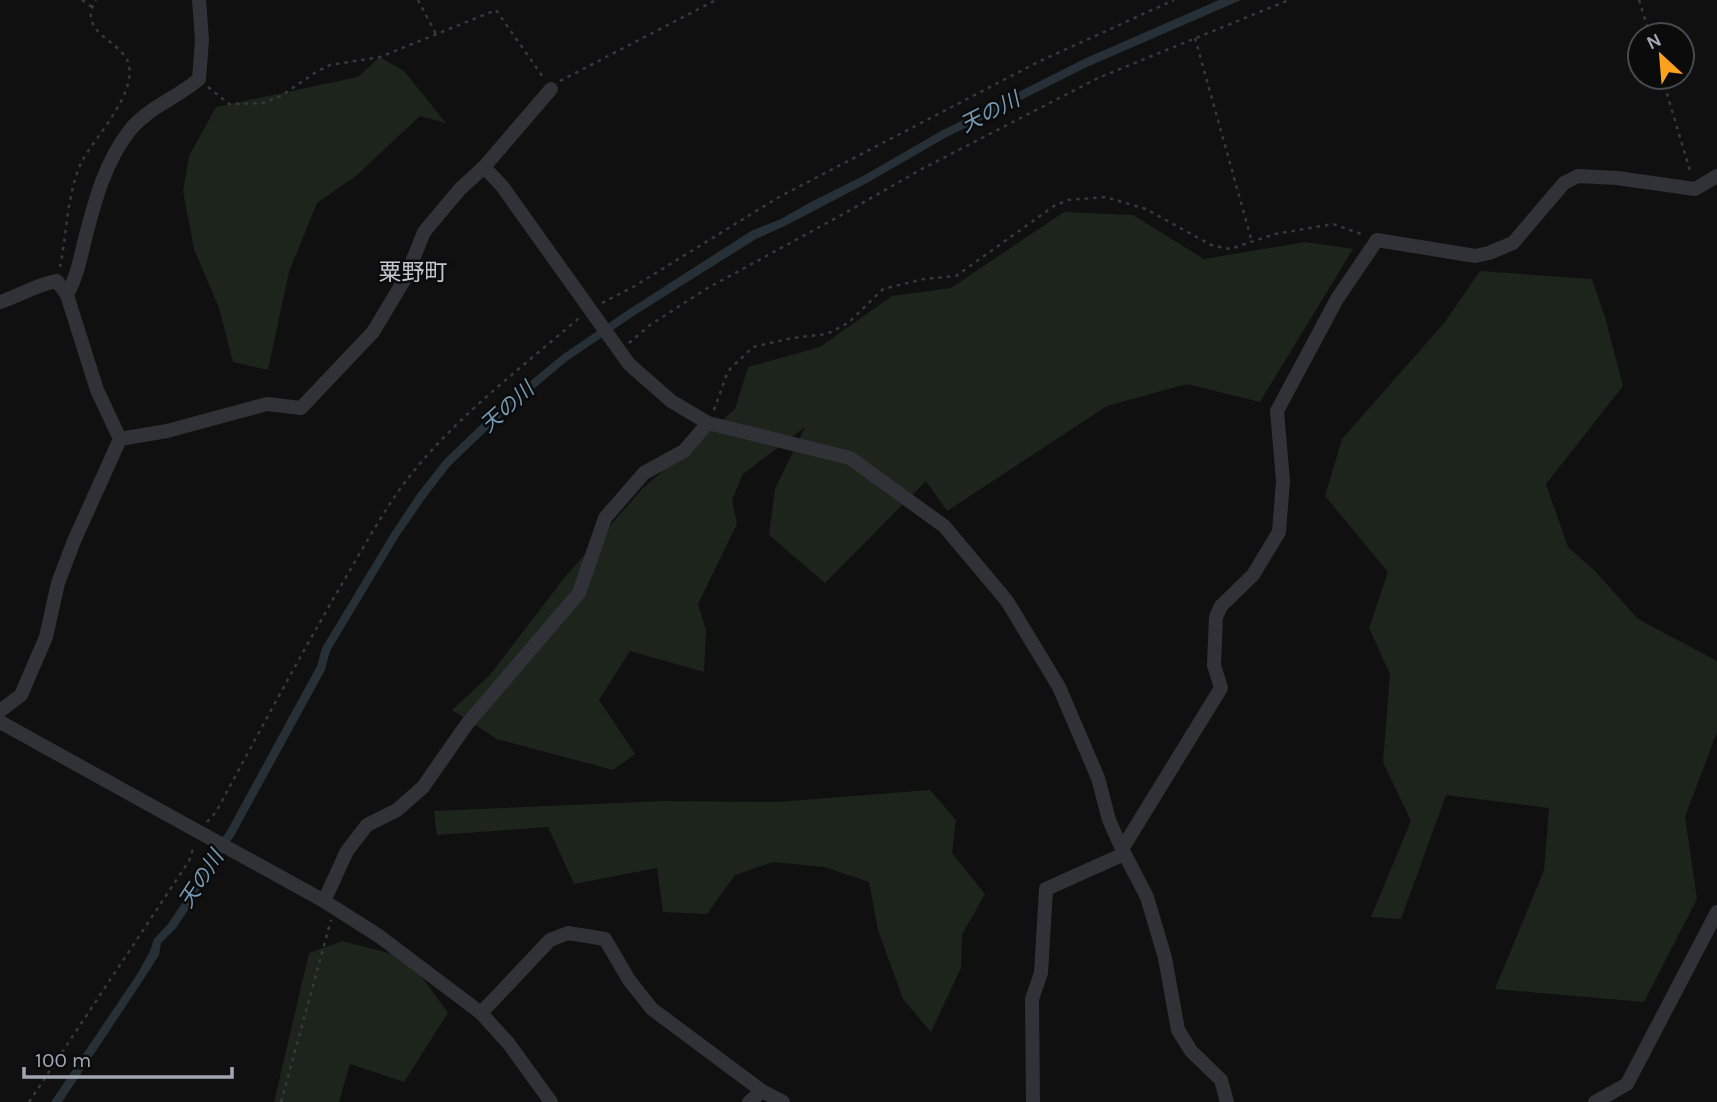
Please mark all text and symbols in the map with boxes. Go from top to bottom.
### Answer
north arrow [1626,21,1696,91]
text: N [1643,29,1665,54]
water label: 天の川 [956,86,1025,137]
district label: 粟野町 [379,259,448,286]
water label: 天の川 [476,376,540,437]
water label: 天の川 [174,844,229,912]
scale bar [24,1036,233,1080]
text: 100 m [35,1048,92,1072]

